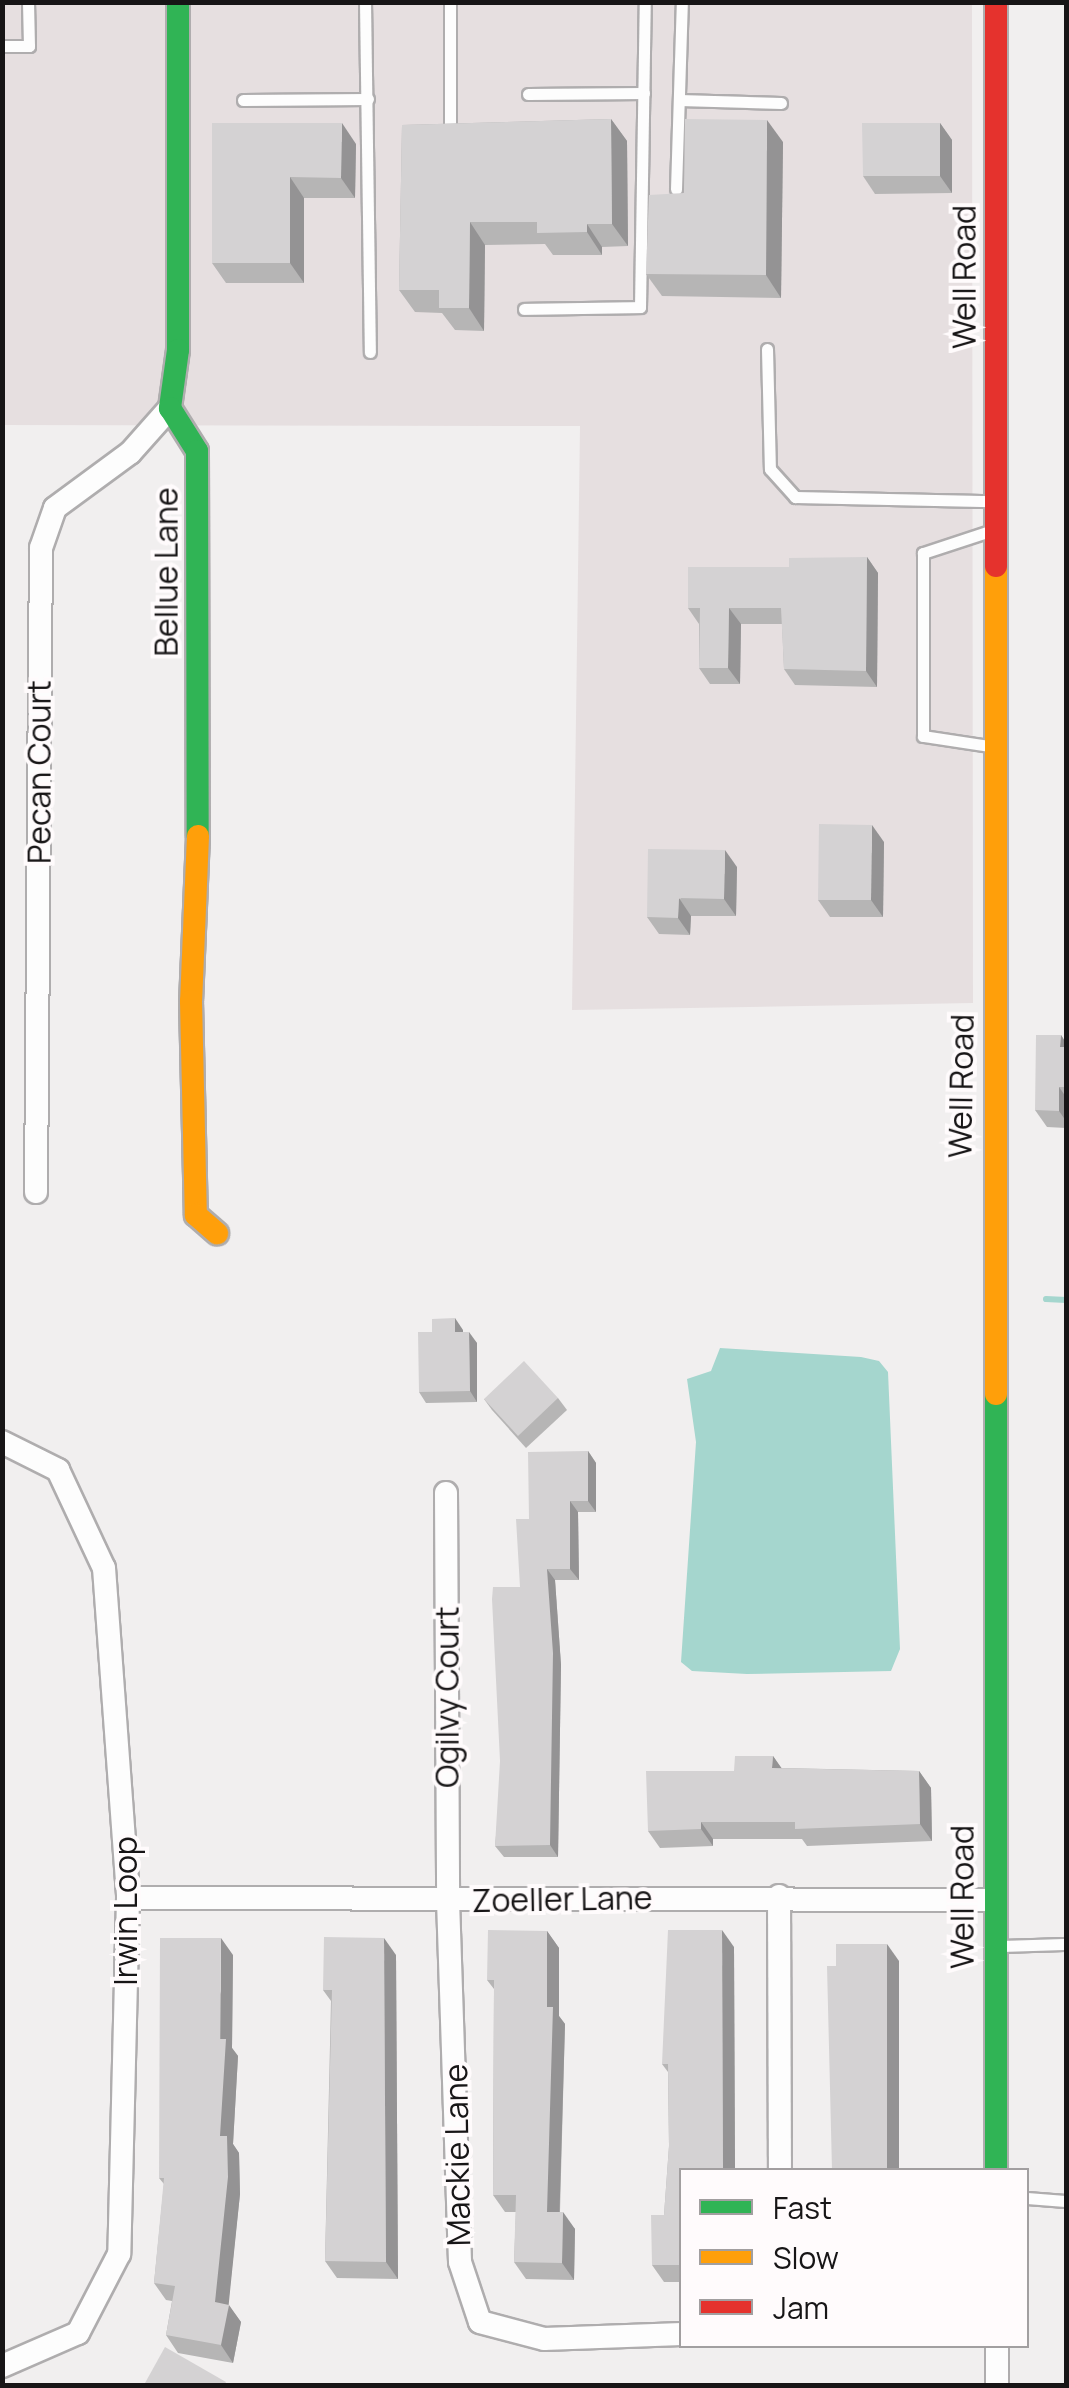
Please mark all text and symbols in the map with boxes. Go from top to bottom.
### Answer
street label: Well Road [945,205,983,349]
street label: Bellue Lane [147,487,185,657]
street label: Pecan Court [20,680,58,864]
street label: Well Road [941,1014,981,1158]
street label: Ogilvy Court [428,1606,466,1788]
street label: Well Road [943,1825,981,1969]
street label: Irwin Loop [106,1836,144,1986]
street label: Zoeller Lane [471,1878,653,1920]
street label: Mackie Lane [436,2063,478,2247]
legend [679,2168,1029,2348]
text: Fast [773,2187,832,2228]
text: Slow [773,2237,839,2278]
text: Jam [773,2287,829,2328]

